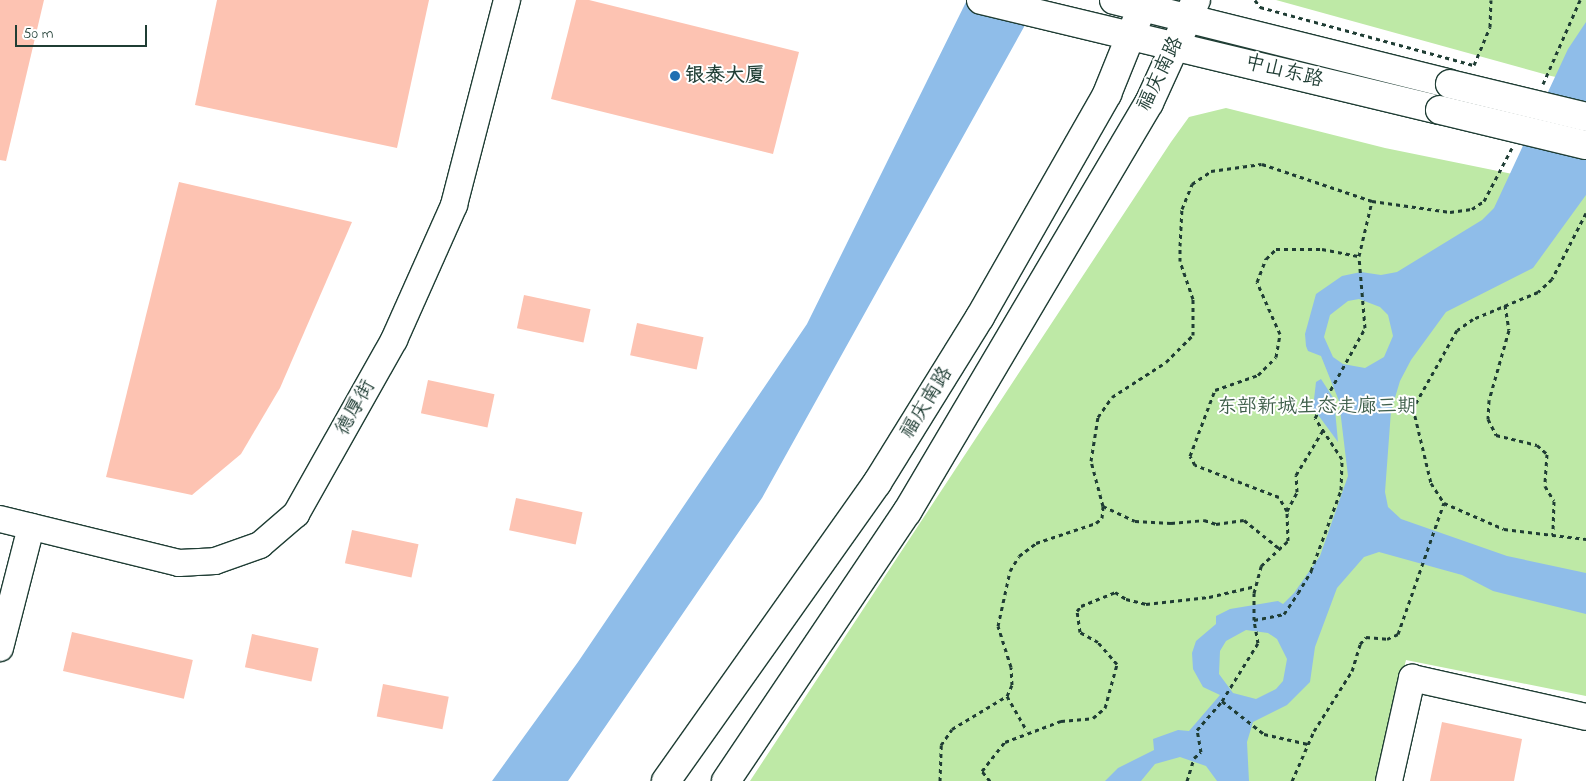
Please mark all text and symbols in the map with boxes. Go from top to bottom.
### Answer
scale bar [18,15,150,47]
text: 50 m [23,23,53,45]
street label: 福庆南路 [1133,33,1189,115]
street label: 中山东路 [1242,51,1326,93]
place label: 银泰大厦 [685,64,765,88]
marker: 银泰大厦 [669,70,681,82]
street label: 福庆南路 [896,363,958,443]
street label: 德厚街 [331,376,381,440]
park label: 东部新城生态走廊三期 [1217,395,1417,419]

